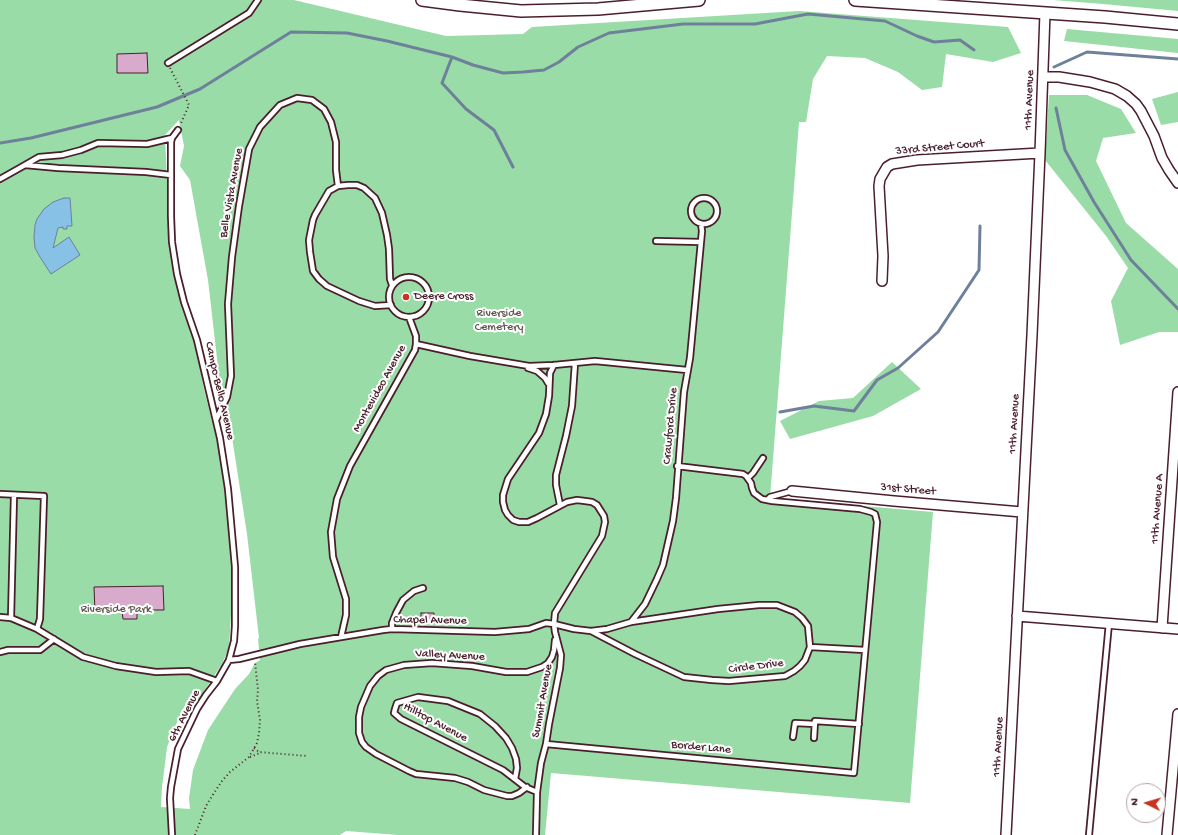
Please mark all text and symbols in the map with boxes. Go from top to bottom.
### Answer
street label: 11th Avenue [1022,70,1038,130]
street label: 33rd Street Court [895,137,985,159]
street label: Belle Vista Avenue [217,147,247,239]
place label: Deere Cross [414,290,473,304]
marker: Deere Cross [401,292,411,302]
park label: Riverside Cemetery [475,307,523,335]
street label: Campo-Bello Avenue [201,340,237,442]
street label: Montevideo Avenue [350,343,410,435]
street label: Crawford Drive [660,387,682,465]
street label: 11th Avenue [1006,394,1024,454]
street label: 11th Avenue A [1148,474,1168,544]
street label: 31st Street [880,480,936,500]
park label: Riverside Park [81,603,151,617]
street label: Chapel Avenue [393,613,467,629]
street label: Valley Avenue [415,647,485,665]
street label: Circle Drive [728,656,784,678]
street label: Summit Avenue [529,663,557,739]
street label: 6th Avenue [166,688,204,744]
street label: Hilltop Avenue [400,700,470,746]
street label: 11th Avenue [990,717,1008,777]
street label: Border Lane [671,738,731,758]
north arrow [1126,783,1166,823]
text: N [1129,798,1141,806]

